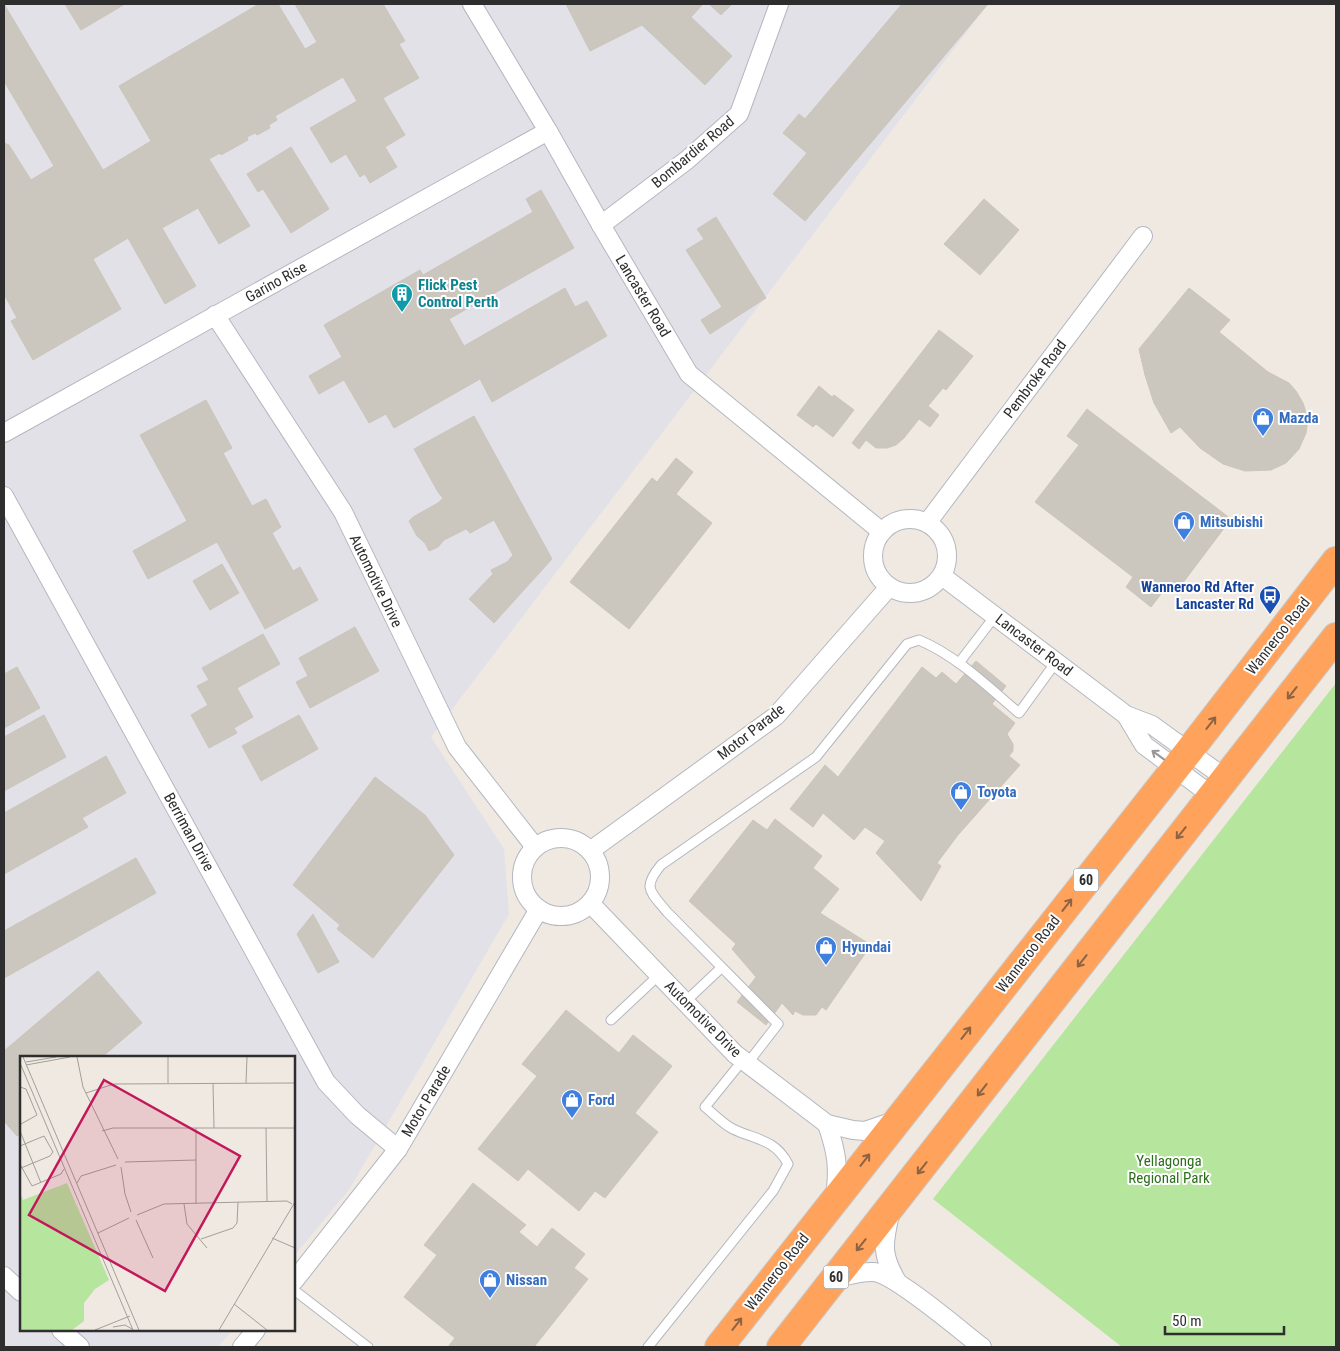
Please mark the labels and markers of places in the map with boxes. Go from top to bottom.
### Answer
place label: Flick Pest Control Perth [418,276,498,311]
building icon: Flick Pest Control Perth [390,282,414,313]
shop icon: Mazda [1251,406,1275,437]
place label: Mazda [1279,409,1319,427]
shop icon: Mitsubishi [1172,510,1196,541]
place label: Mitsubishi [1200,513,1263,531]
place label: Wanneroo Rd After Lancaster Rd [1141,578,1254,613]
bus stop icon: Wanneroo Rd After Lancaster Rd [1258,584,1282,615]
shop icon: Toyota [949,780,973,811]
place label: Toyota [977,783,1017,801]
shop icon: Hyundai [814,935,838,966]
place label: Hyundai [842,938,891,956]
shop icon: Ford [560,1088,584,1119]
place label: Ford [588,1091,615,1109]
shop icon: Nissan [478,1268,502,1299]
place label: Nissan [506,1271,547,1289]

